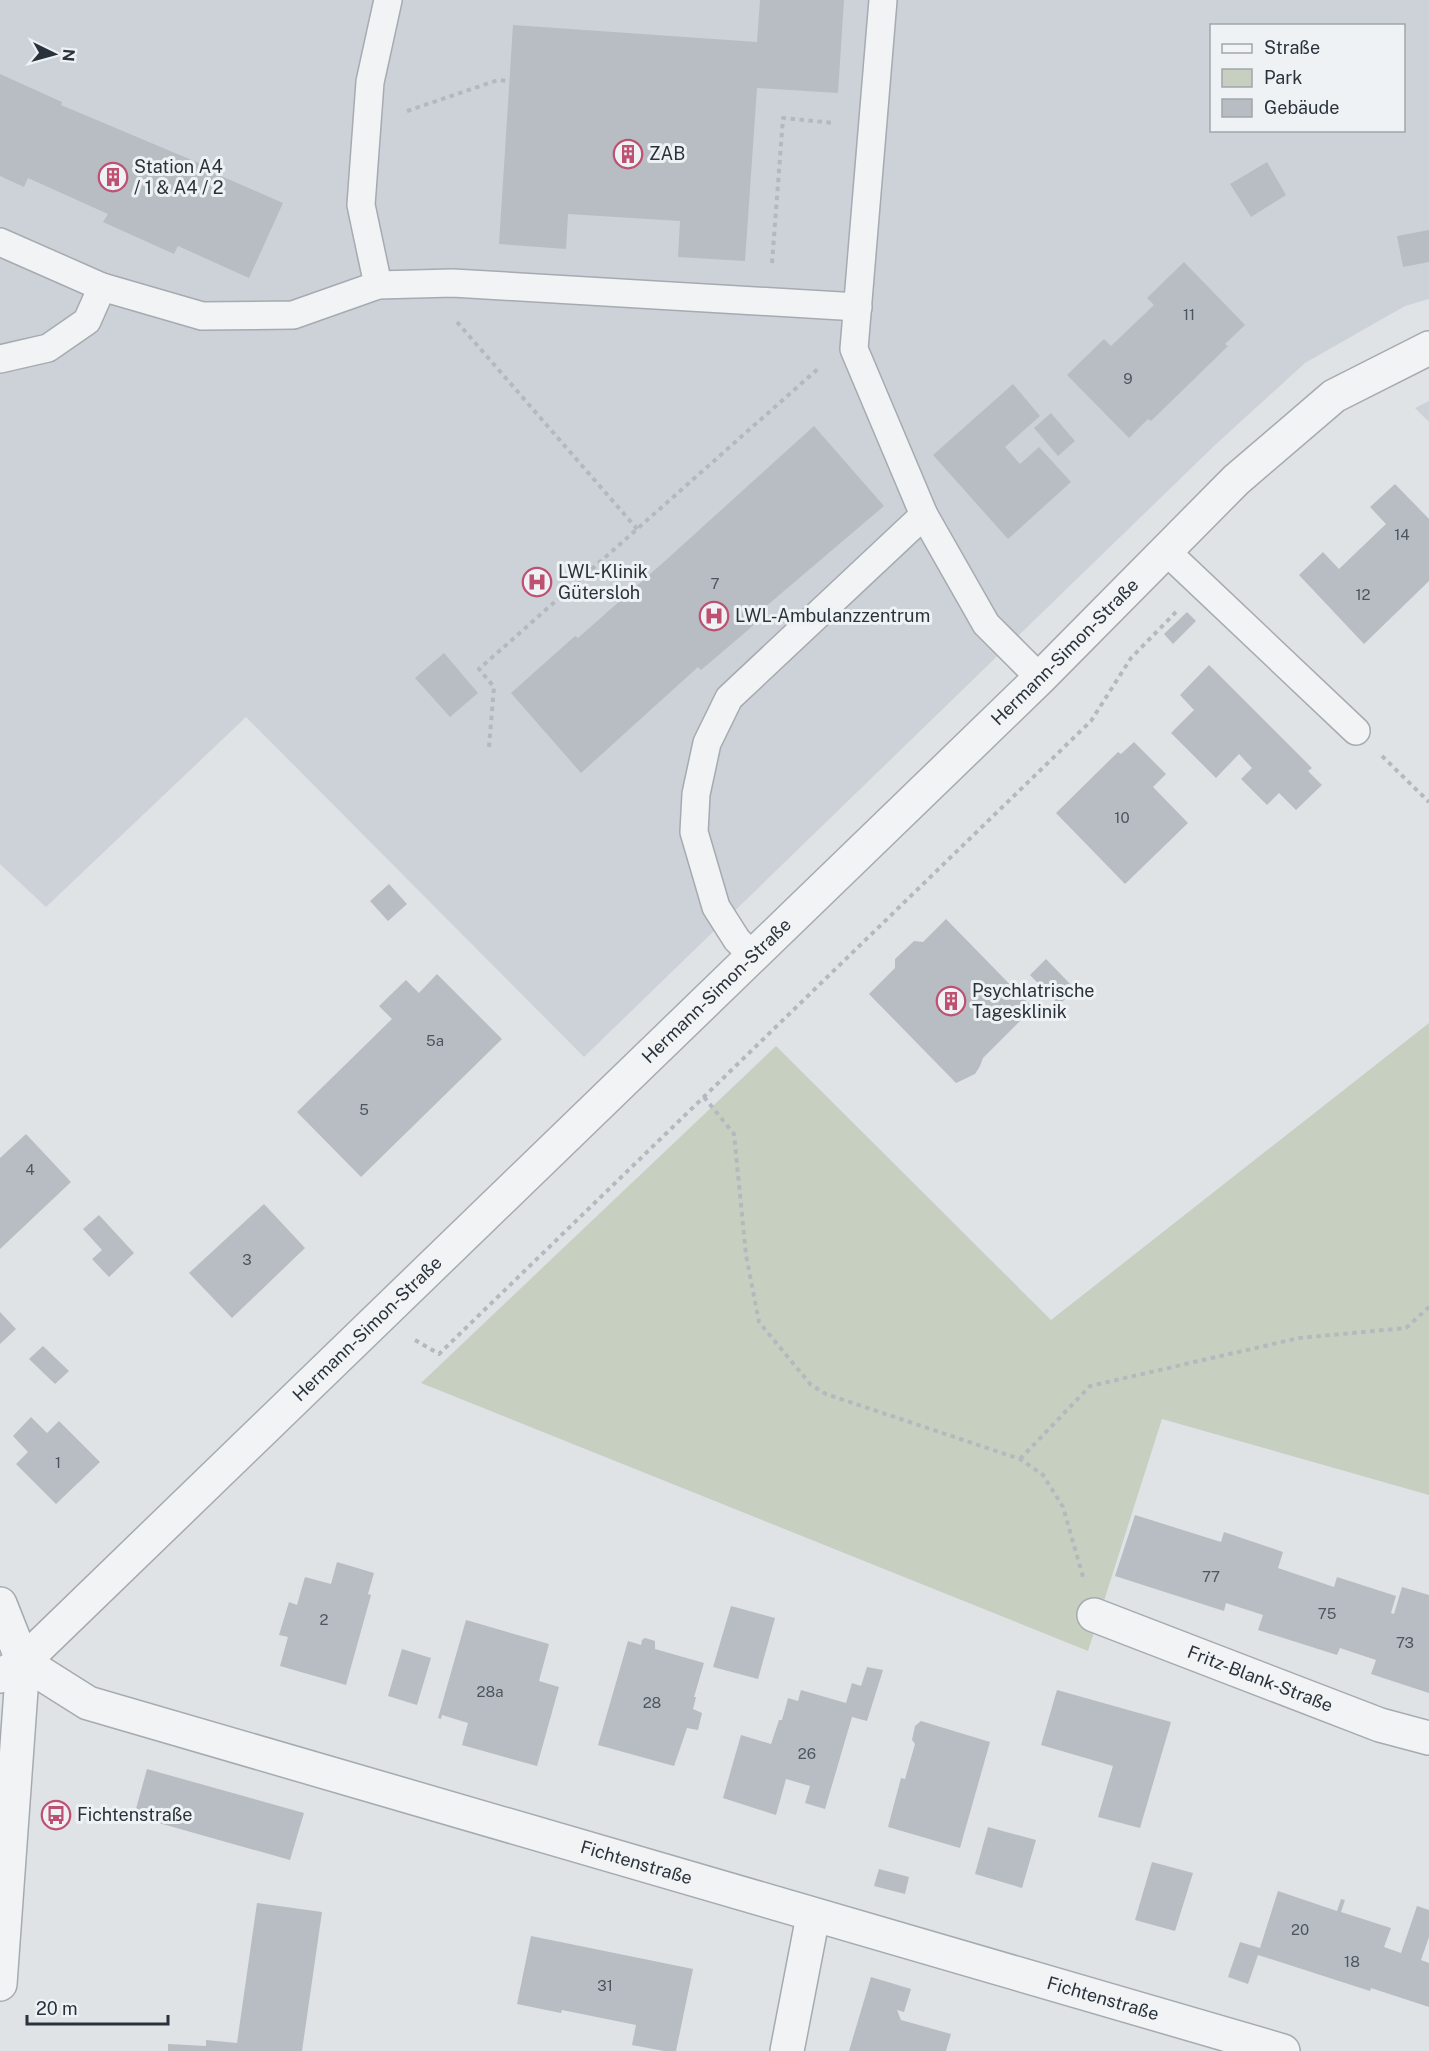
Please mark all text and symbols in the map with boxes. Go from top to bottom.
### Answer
north arrow [24,24,84,84]
legend [1210,24,1405,132]
text: Straße [1264,37,1320,58]
text: N [58,48,78,62]
text: Park [1264,67,1302,88]
text: Gebäude [1264,97,1339,118]
building icon: ZAB [612,138,644,170]
place label: ZAB [649,143,685,164]
place label: Station A4 / 1 & A4 / 2 [134,156,223,198]
building icon: Station A4 / 1 & A4 / 2 [97,161,129,193]
house number: 11 [1183,306,1195,323]
house number: 9 [1123,370,1133,387]
house number: 14 [1394,526,1410,543]
place label: LWL-Klinik Gütersloh [558,561,648,603]
hospital icon: LWL-Klinik Gütersloh [521,566,553,598]
street label: Hermann-Simon-Straße [987,574,1142,729]
house number: 7 [710,575,720,592]
house number: 12 [1355,586,1371,603]
hospital icon: LWL-Ambulanzzentrum [698,600,730,632]
place label: LWL-Ambulanzzentrum [735,605,930,626]
house number: 10 [1114,809,1130,826]
street label: Hermann-Simon-Straße [637,914,795,1067]
place label: Psychlatrische Tagesklinik [972,980,1095,1022]
building icon: Psychlatrische Tagesklinik [935,985,967,1017]
house number: 5a [426,1032,444,1049]
house number: 5 [359,1101,369,1118]
house number: 4 [25,1161,35,1178]
house number: 3 [242,1251,252,1268]
street label: Hermann-Simon-Straße [288,1252,446,1405]
house number: 1 [55,1454,61,1471]
house number: 77 [1202,1568,1220,1585]
house number: 75 [1318,1605,1336,1622]
house number: 2 [320,1611,329,1628]
house number: 73 [1396,1634,1414,1651]
street label: Fritz-Blank-Straße [1185,1641,1336,1716]
house number: 28a [477,1683,503,1700]
house number: 28 [643,1694,661,1711]
house number: 26 [798,1745,816,1762]
bus stop icon: Fichtenstraße [40,1799,72,1831]
place label: Fichtenstraße [77,1804,192,1825]
street label: Fichtenstraße [578,1836,695,1888]
house number: 20 [1291,1921,1309,1938]
house number: 18 [1344,1953,1360,1970]
street label: Fichtenstraße [1045,1972,1162,2024]
house number: 31 [597,1977,613,1994]
scale bar [27,1988,168,2026]
text: 20 m [36,1998,78,2019]

